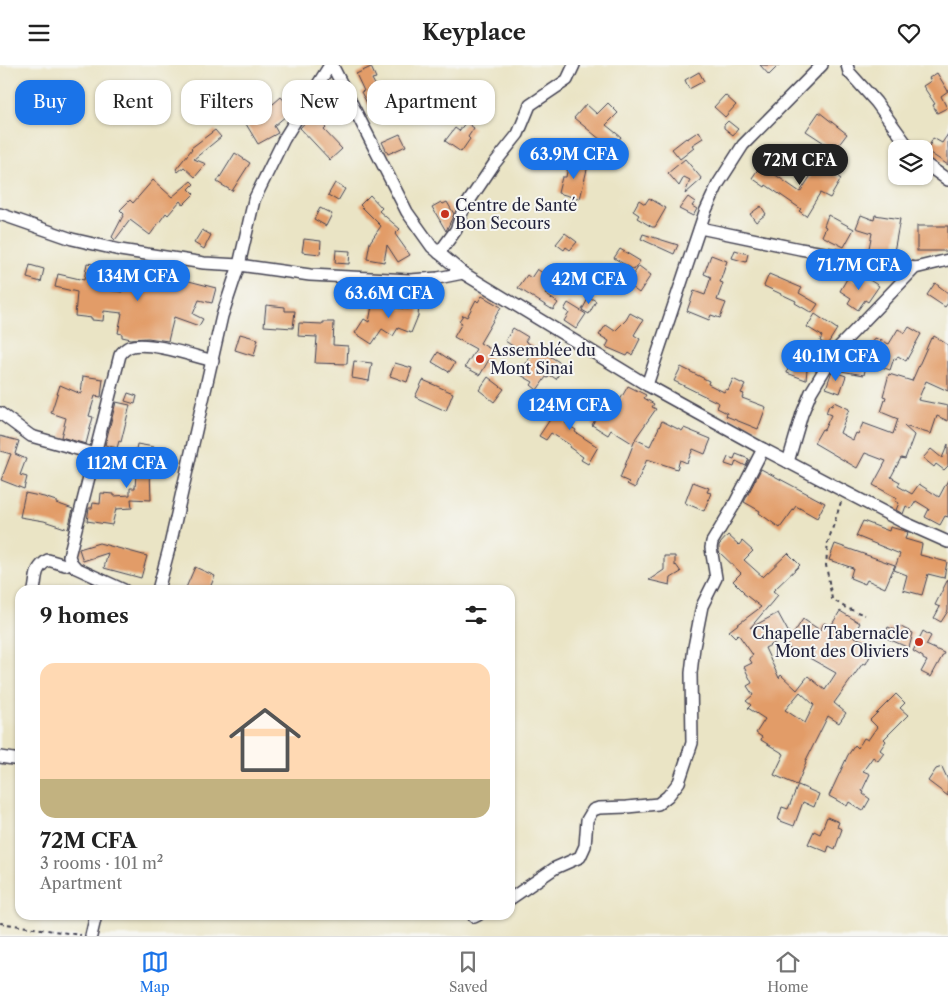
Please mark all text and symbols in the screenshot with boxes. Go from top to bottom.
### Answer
icon: menu [25,19,53,47]
text: Keyplace [422,19,526,46]
icon: heart [895,19,923,47]
chip: Buy [15,80,85,125]
chip: Rent [95,80,171,125]
chip: Filters [181,80,272,125]
chip: New [282,80,357,125]
chip: Apartment [367,80,495,125]
pin: 63.9M CFA [517,137,631,180]
map controls [888,140,933,185]
button: layers [888,140,933,185]
pin: 72M CFA [754,143,846,186]
text: 63.9M CFA [530,144,618,164]
text: 72M CFA [763,150,837,170]
place label: Centre de Santé Bon Secours [455,195,577,233]
marker: Centre de Santé Bon Secours [439,208,451,220]
pin: 71.7M CFA [802,249,916,291]
text: 71.7M CFA [817,255,901,275]
pin: 134M CFA [86,259,190,302]
pin: 42M CFA [543,263,635,305]
text: 134M CFA [97,266,179,286]
text: 42M CFA [551,269,627,289]
pin: 63.6M CFA [332,277,446,319]
text: 63.6M CFA [345,283,433,303]
pin: 40.1M CFA [779,339,893,382]
place label: Assemblée du Mont Sinai [489,340,596,378]
text: 40.1M CFA [792,346,880,366]
marker: Assemblée du Mont Sinai [474,353,486,365]
pin: 124M CFA [518,389,622,431]
text: 124M CFA [529,395,611,415]
pin: 112M CFA [75,447,179,489]
text: 112M CFA [87,453,167,473]
icon: filters [462,601,490,629]
text: 9 homes [40,603,129,628]
place label: Chapelle Tabernacle Mont des Oliviers [752,623,909,661]
marker: Chapelle Tabernacle Mont des Oliviers [913,636,925,648]
icon: home [220,695,310,785]
text: 72M CFA [40,828,137,853]
text: 3 rooms · 101 m² [40,853,163,873]
text: Apartment [40,873,122,893]
tab: Map [140,948,170,996]
tab: Saved [449,948,488,996]
tab: Home [767,948,808,996]

